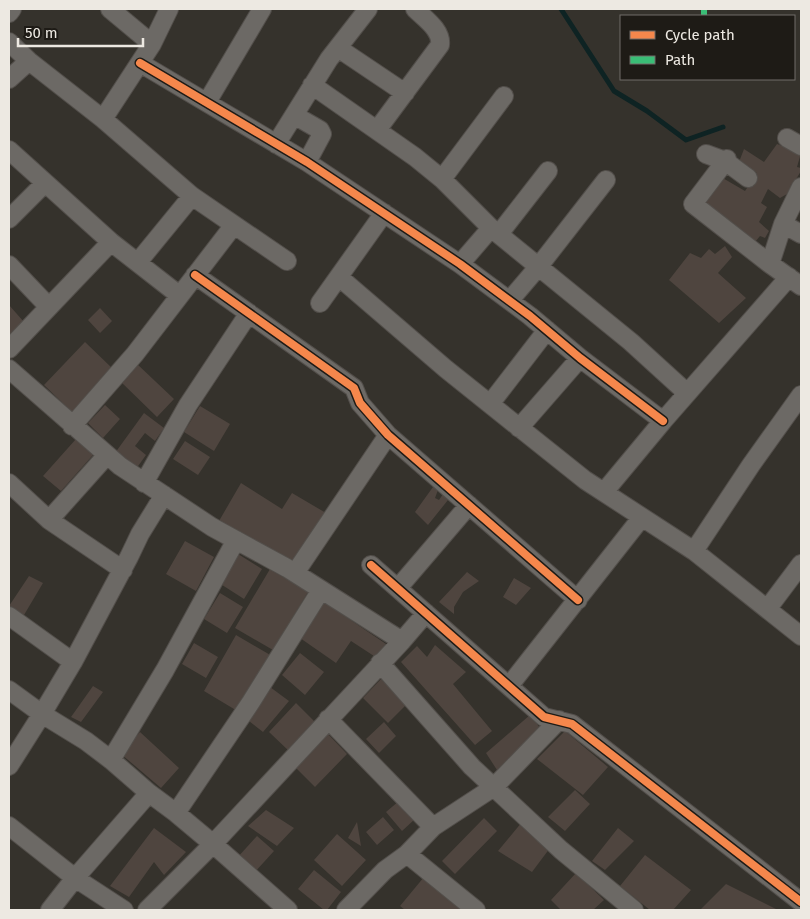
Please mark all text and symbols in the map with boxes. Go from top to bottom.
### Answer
scale bar [18,15,142,47]
legend [620,15,795,80]
text: 50 m [25,24,58,42]
text: Cycle path [665,26,735,44]
text: Path [665,51,695,69]

